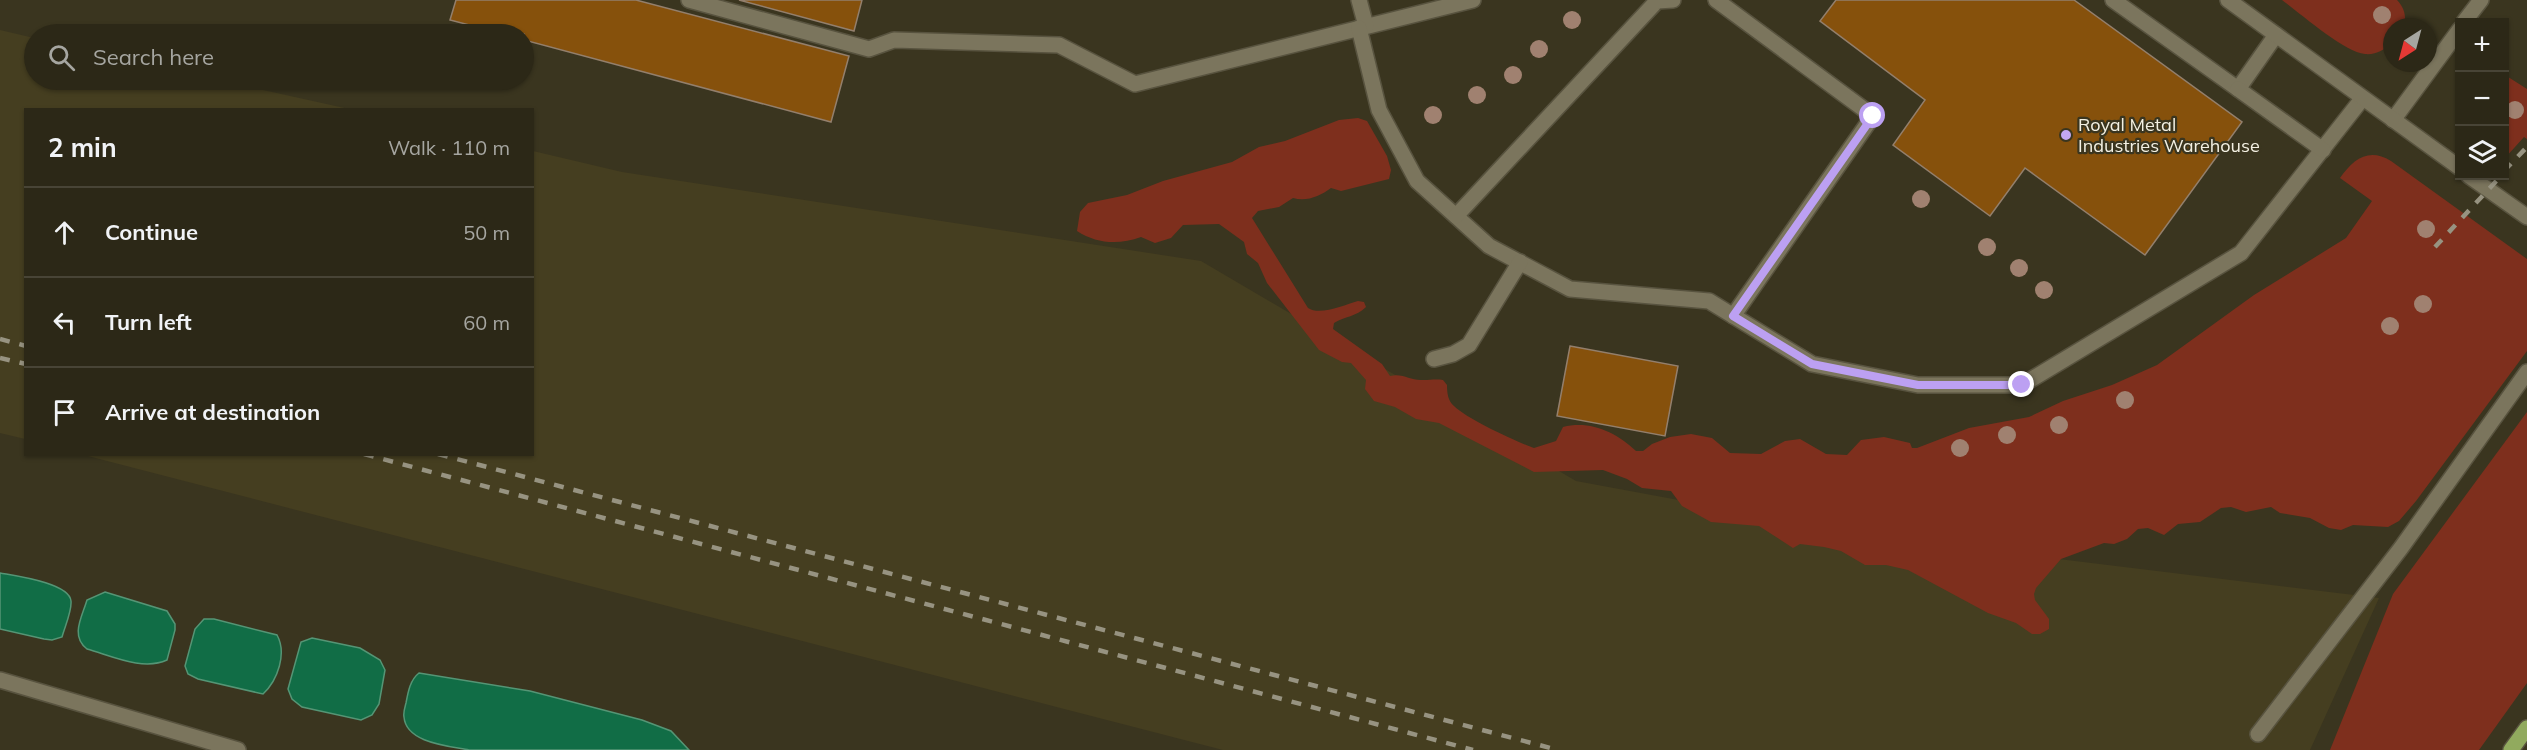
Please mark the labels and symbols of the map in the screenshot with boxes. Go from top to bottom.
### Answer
north arrow [2383,18,2437,72]
route start [1859,102,1885,128]
place label: Royal Metal Industries Warehouse [2078,113,2260,157]
marker: Royal Metal Industries Warehouse [2059,128,2073,142]
route end [2008,371,2034,397]

